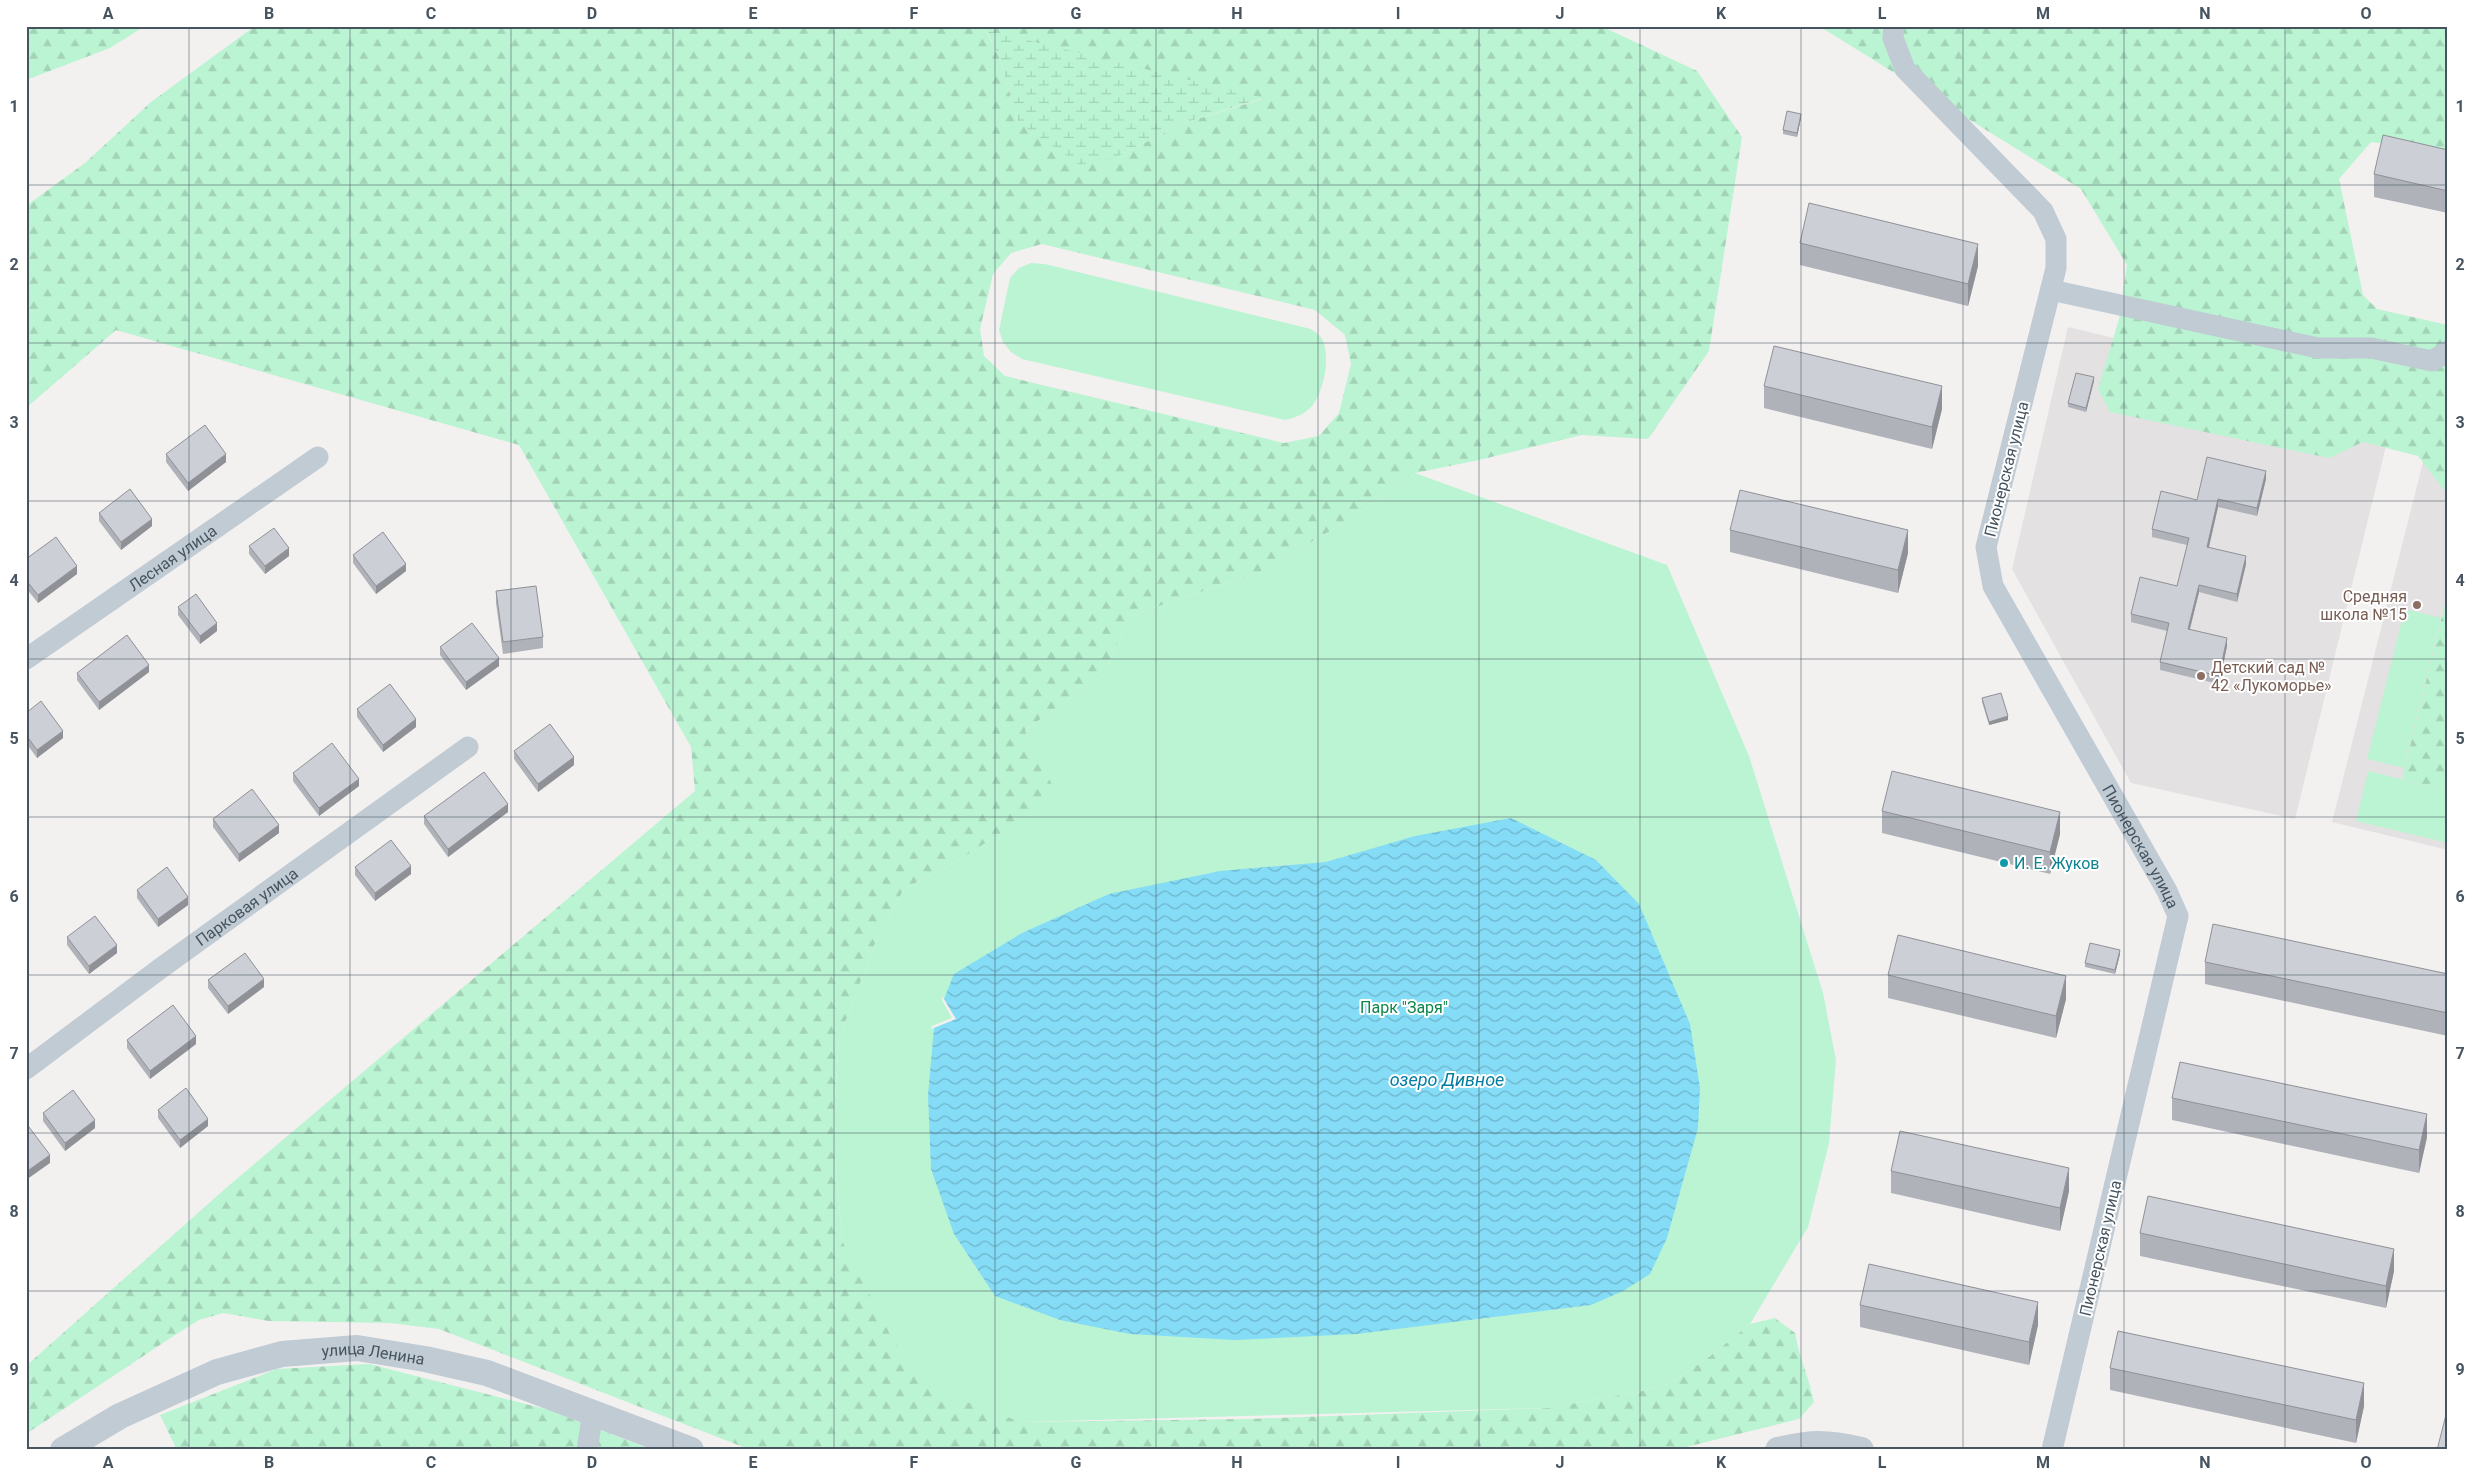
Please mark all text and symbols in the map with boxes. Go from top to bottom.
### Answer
text: A [103,4,114,23]
text: B [264,4,274,23]
text: C [426,4,436,23]
text: D [587,4,597,23]
text: E [749,4,758,23]
text: F [910,4,919,23]
text: G [1071,4,1082,23]
text: H [1231,4,1243,23]
text: I [1396,4,1400,23]
text: J [1556,4,1564,23]
text: K [1716,4,1727,23]
text: L [1878,4,1887,23]
text: M [2036,4,2050,23]
text: N [2199,4,2211,23]
text: O [2360,4,2372,23]
text: 1 [9,97,19,116]
text: 1 [2455,97,2465,116]
text: 2 [9,255,19,274]
text: 2 [2455,255,2465,274]
street label: Пионерская улица [1980,399,2033,539]
text: 3 [9,413,19,432]
text: 3 [2455,413,2465,432]
street label: Лесная улица [125,521,220,595]
text: 4 [9,571,19,590]
text: 4 [2455,571,2465,590]
place label: Средняя школа №15 [2320,587,2407,624]
marker: Средняя школа №15 [2411,599,2423,611]
place label: Детский сад № 42 «Лукоморье» [2211,658,2332,695]
marker: Детский сад № 42 «Лукоморье» [2195,670,2207,682]
text: 5 [9,729,19,748]
text: 5 [2455,729,2465,748]
street label: Пионерская улица [2098,781,2182,911]
place label: И. Е. Жуков [2014,854,2100,873]
marker: И. Е. Жуков [1998,857,2010,869]
street label: Парковая улица [192,864,302,950]
text: 6 [9,887,19,906]
text: 6 [2455,887,2465,906]
park label: Парк "Заря" [1360,998,1448,1017]
text: 7 [9,1044,19,1063]
text: 7 [2455,1044,2465,1063]
water label: озеро Дивное [1390,1069,1504,1090]
street label: Пионерская улица [2076,1178,2125,1318]
text: 8 [9,1202,19,1221]
text: 8 [2455,1202,2465,1221]
street label: улица Ленина [321,1339,426,1369]
text: 9 [9,1360,19,1379]
text: 9 [2455,1360,2465,1379]
text: A [103,1453,114,1472]
text: B [264,1453,274,1472]
text: C [426,1453,436,1472]
text: D [587,1453,597,1472]
text: E [749,1453,758,1472]
text: F [910,1453,919,1472]
text: G [1071,1453,1082,1472]
text: H [1231,1453,1243,1472]
text: I [1396,1453,1400,1472]
text: J [1556,1453,1564,1472]
text: K [1716,1453,1727,1472]
text: L [1878,1453,1887,1472]
text: M [2036,1453,2050,1472]
text: N [2199,1453,2211,1472]
text: O [2360,1453,2372,1472]

